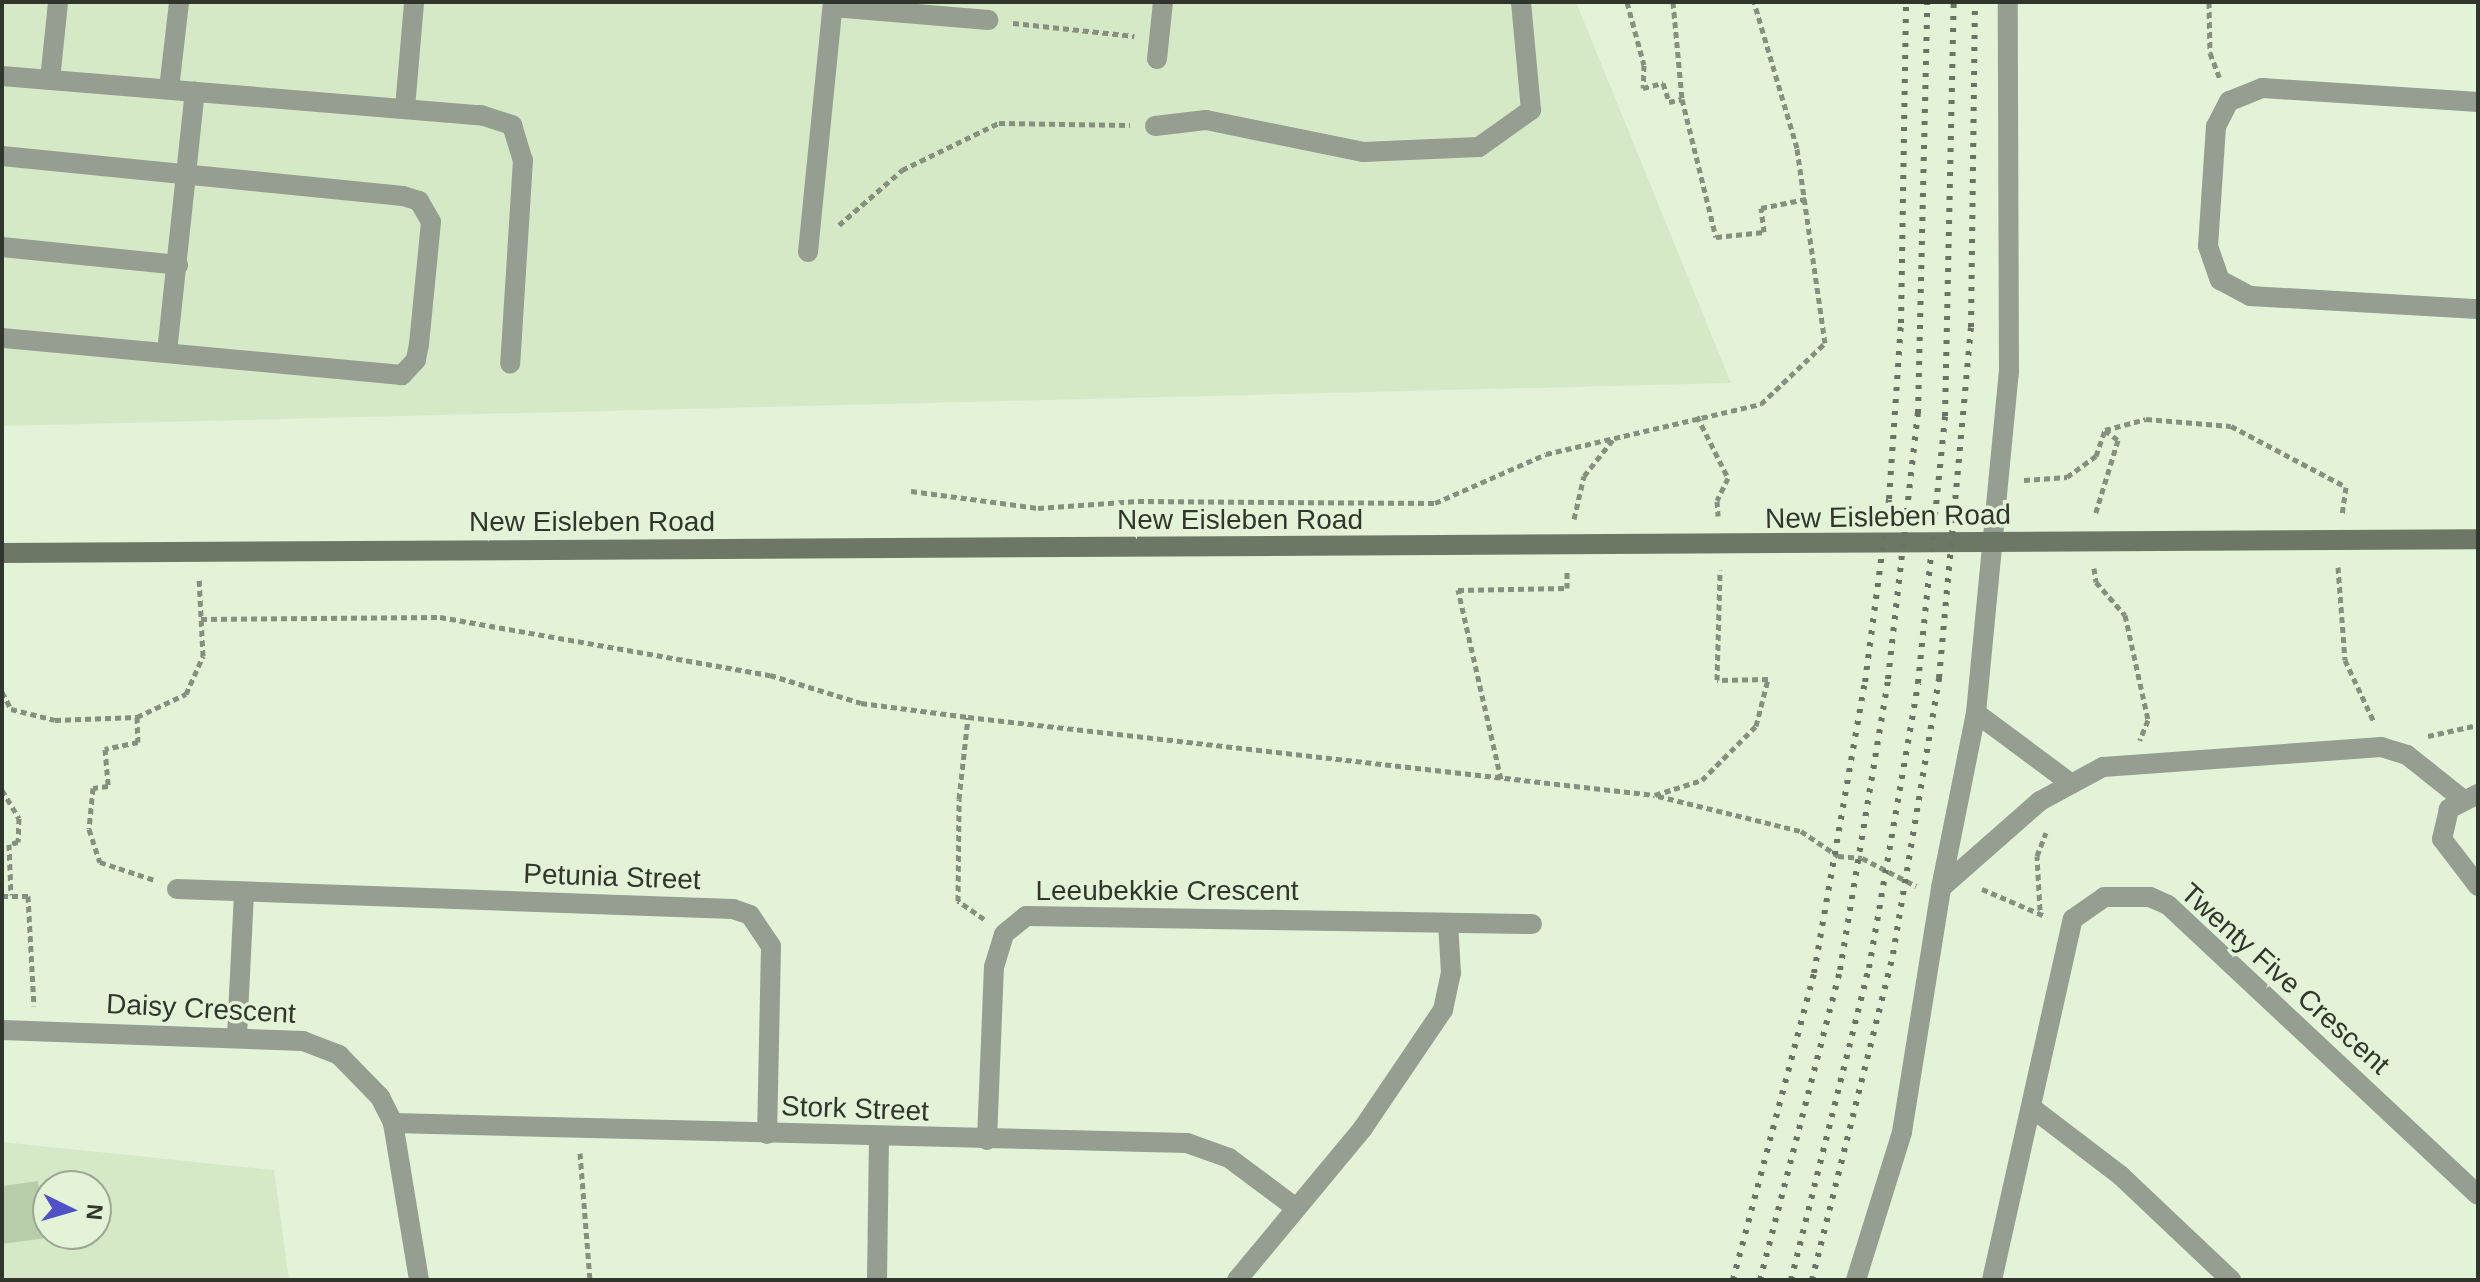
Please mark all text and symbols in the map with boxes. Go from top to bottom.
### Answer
street label: New Eisleben Road [1765,498,2011,536]
street label: New Eisleben Road [1117,503,1363,537]
street label: New Eisleben Road [469,505,715,539]
street label: Petunia Street [523,857,701,897]
street label: Leeubekkie Crescent [1035,874,1299,908]
street label: Twenty Five Crescent [2174,876,2396,1082]
street label: Daisy Crescent [105,987,297,1031]
street label: Stork Street [781,1090,929,1128]
north arrow [32,1170,112,1250]
text: N [81,1203,108,1221]

